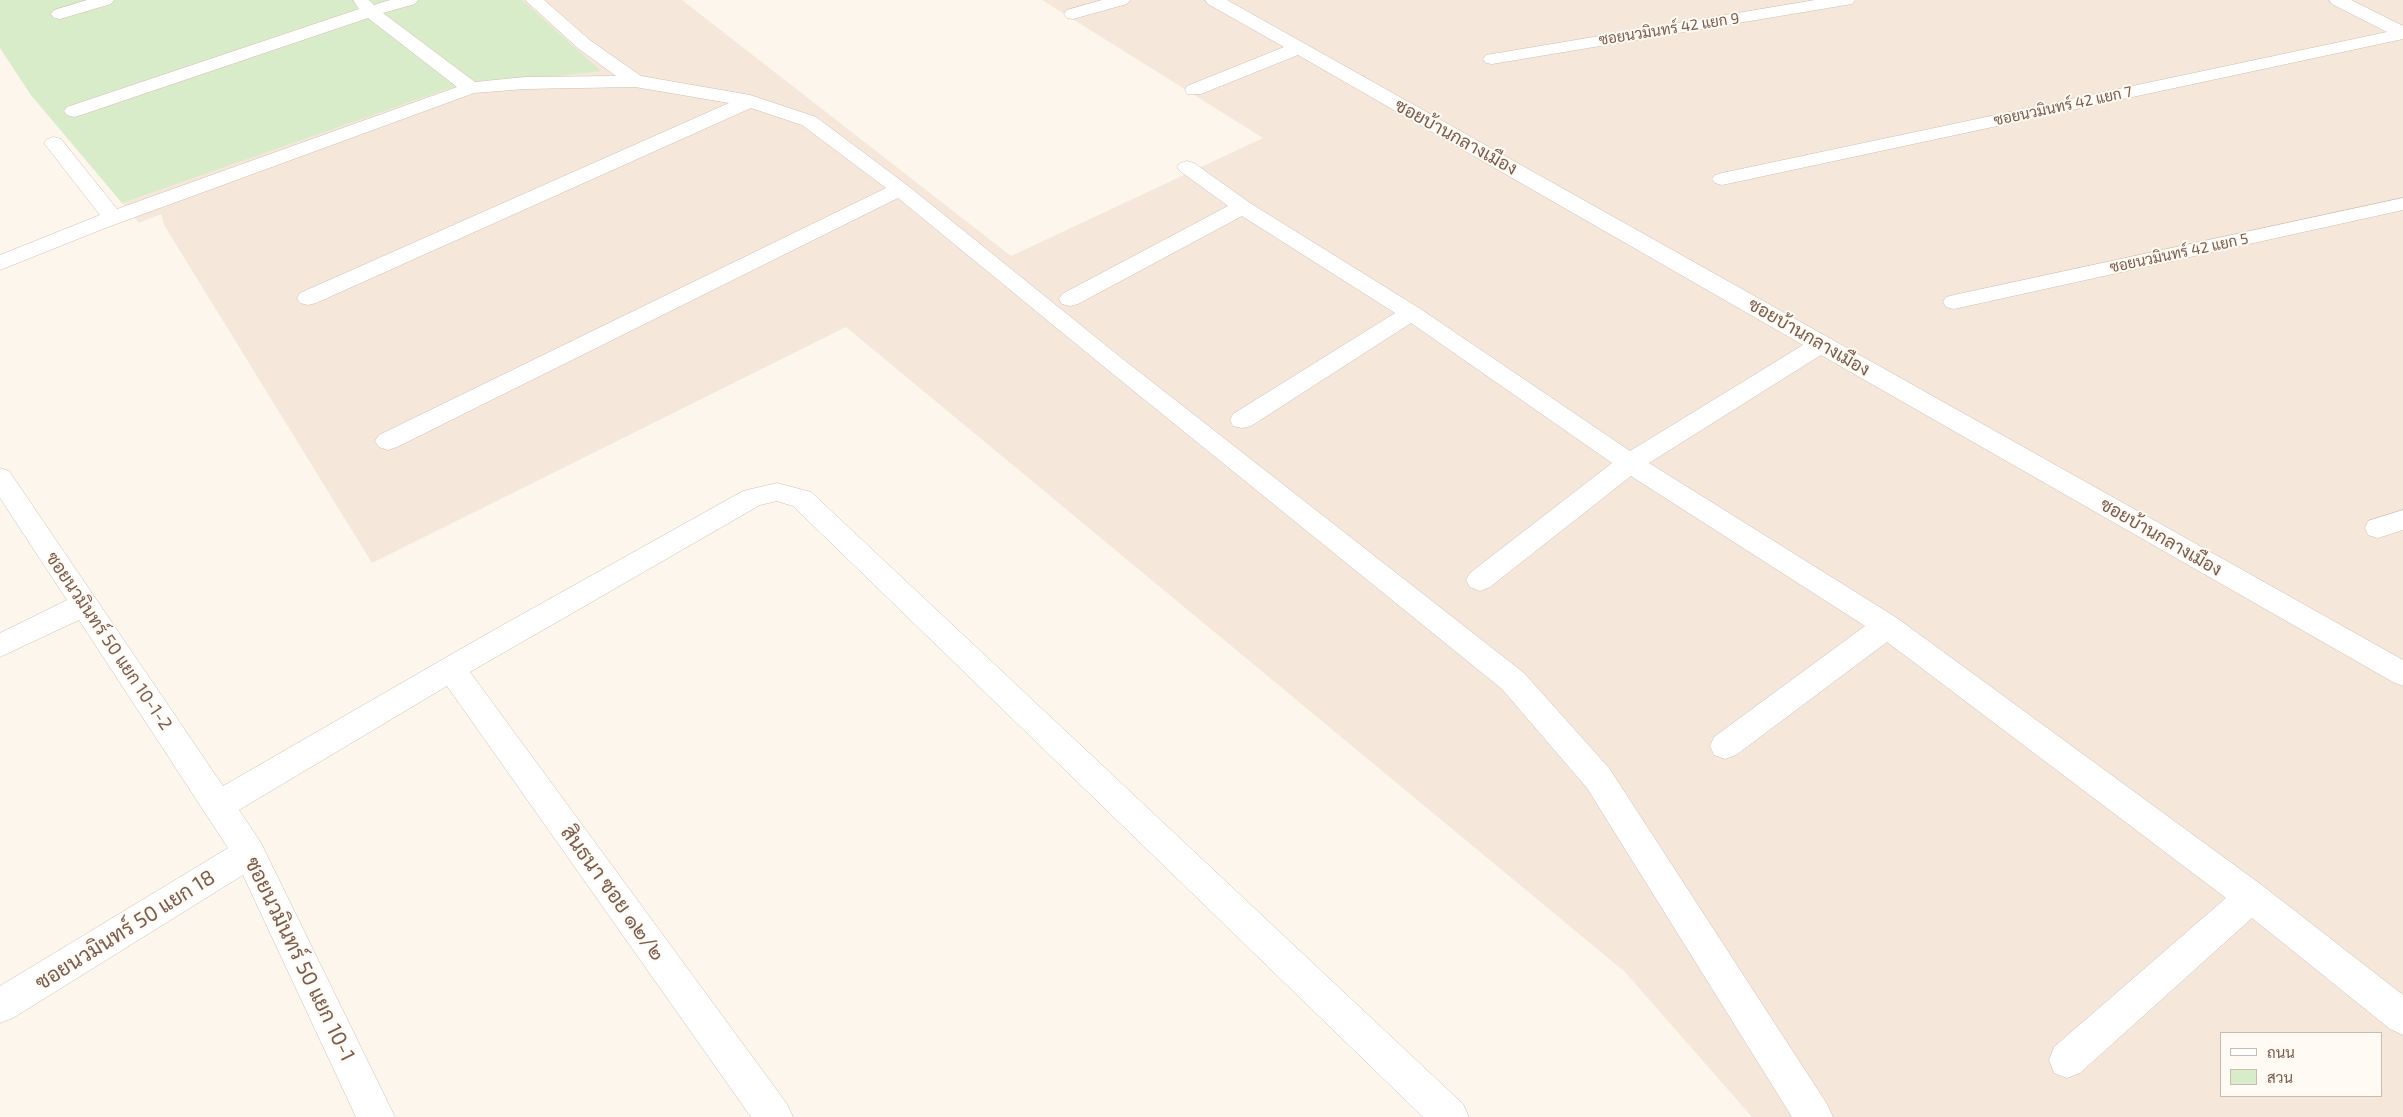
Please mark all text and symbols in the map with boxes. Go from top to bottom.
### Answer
street label: ซอยนวมินทร์ 42 แยก 9 [1598,9,1740,49]
street label: ซอยนวมินทร์ 42 แยก 7 [1992,83,2134,129]
street label: ซอยบ้านกลางเมือง [1391,94,1521,180]
street label: ซอยนวมินทร์ 42 แยก 5 [2108,229,2250,277]
street label: ซอยบ้านกลางเมือง [1744,293,1874,381]
street label: ซอยบ้านกลางเมือง [2096,493,2226,581]
street label: ซอยนวมินทร์ 50 แยก 10-1-2 [41,548,177,734]
street label: สินธนา ซอย ๑๒/๒ [556,820,670,966]
street label: ซอยนวมินทร์ 50 แยก 10-1 [240,853,360,1065]
street label: ซอยนวมินทร์ 50 แยก 18 [31,864,219,996]
legend [2220,1032,2383,1097]
text: ถนน [2267,1043,2295,1061]
text: สวน [2267,1068,2293,1086]

